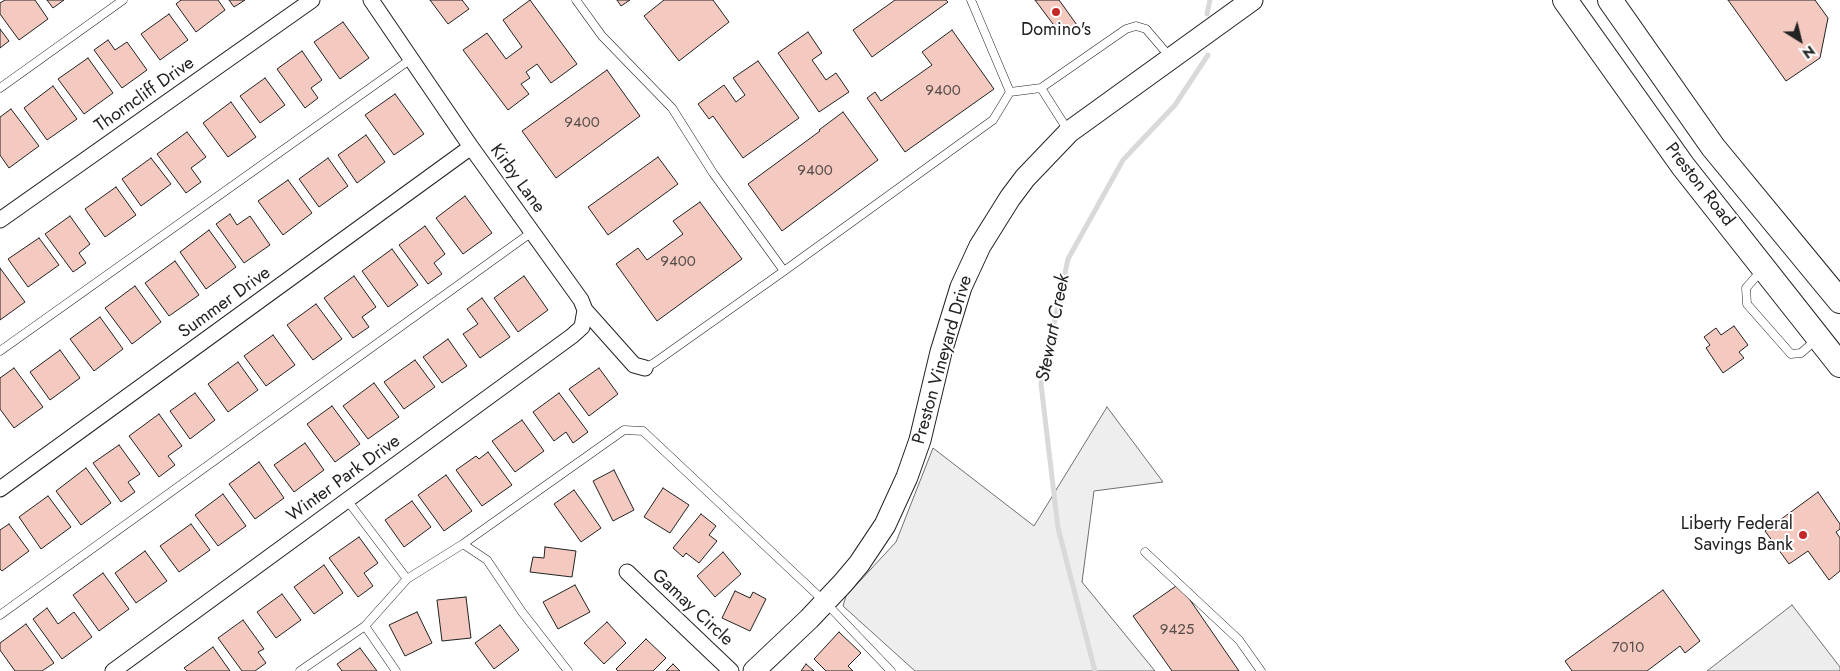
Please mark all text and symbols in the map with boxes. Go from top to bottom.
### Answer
marker: Domino's [1050,6,1062,18]
north arrow [1775,15,1825,65]
place label: Domino's [1021,20,1091,42]
text: N [1798,41,1819,63]
street label: Thorncliff Drive [91,53,199,137]
house number: 9400 [925,82,961,100]
house number: 9400 [564,114,600,132]
street label: Preston Road [1660,139,1738,231]
street label: Kirby Lane [485,140,549,218]
house number: 9400 [797,162,833,180]
house number: 9400 [660,253,696,271]
street label: Summer Drive [175,262,275,344]
water label: Stewart Creek [1032,272,1076,384]
street label: Preston Vineyard Drive [909,273,977,447]
street label: Winter Park Drive [283,431,405,527]
place label: Liberty Federal Savings Bank [1681,514,1793,556]
marker: Liberty Federal Savings Bank [1797,529,1809,541]
street label: Gamay Circle [647,565,737,651]
house number: 9425 [1160,621,1194,639]
house number: 7010 [1612,639,1644,657]

